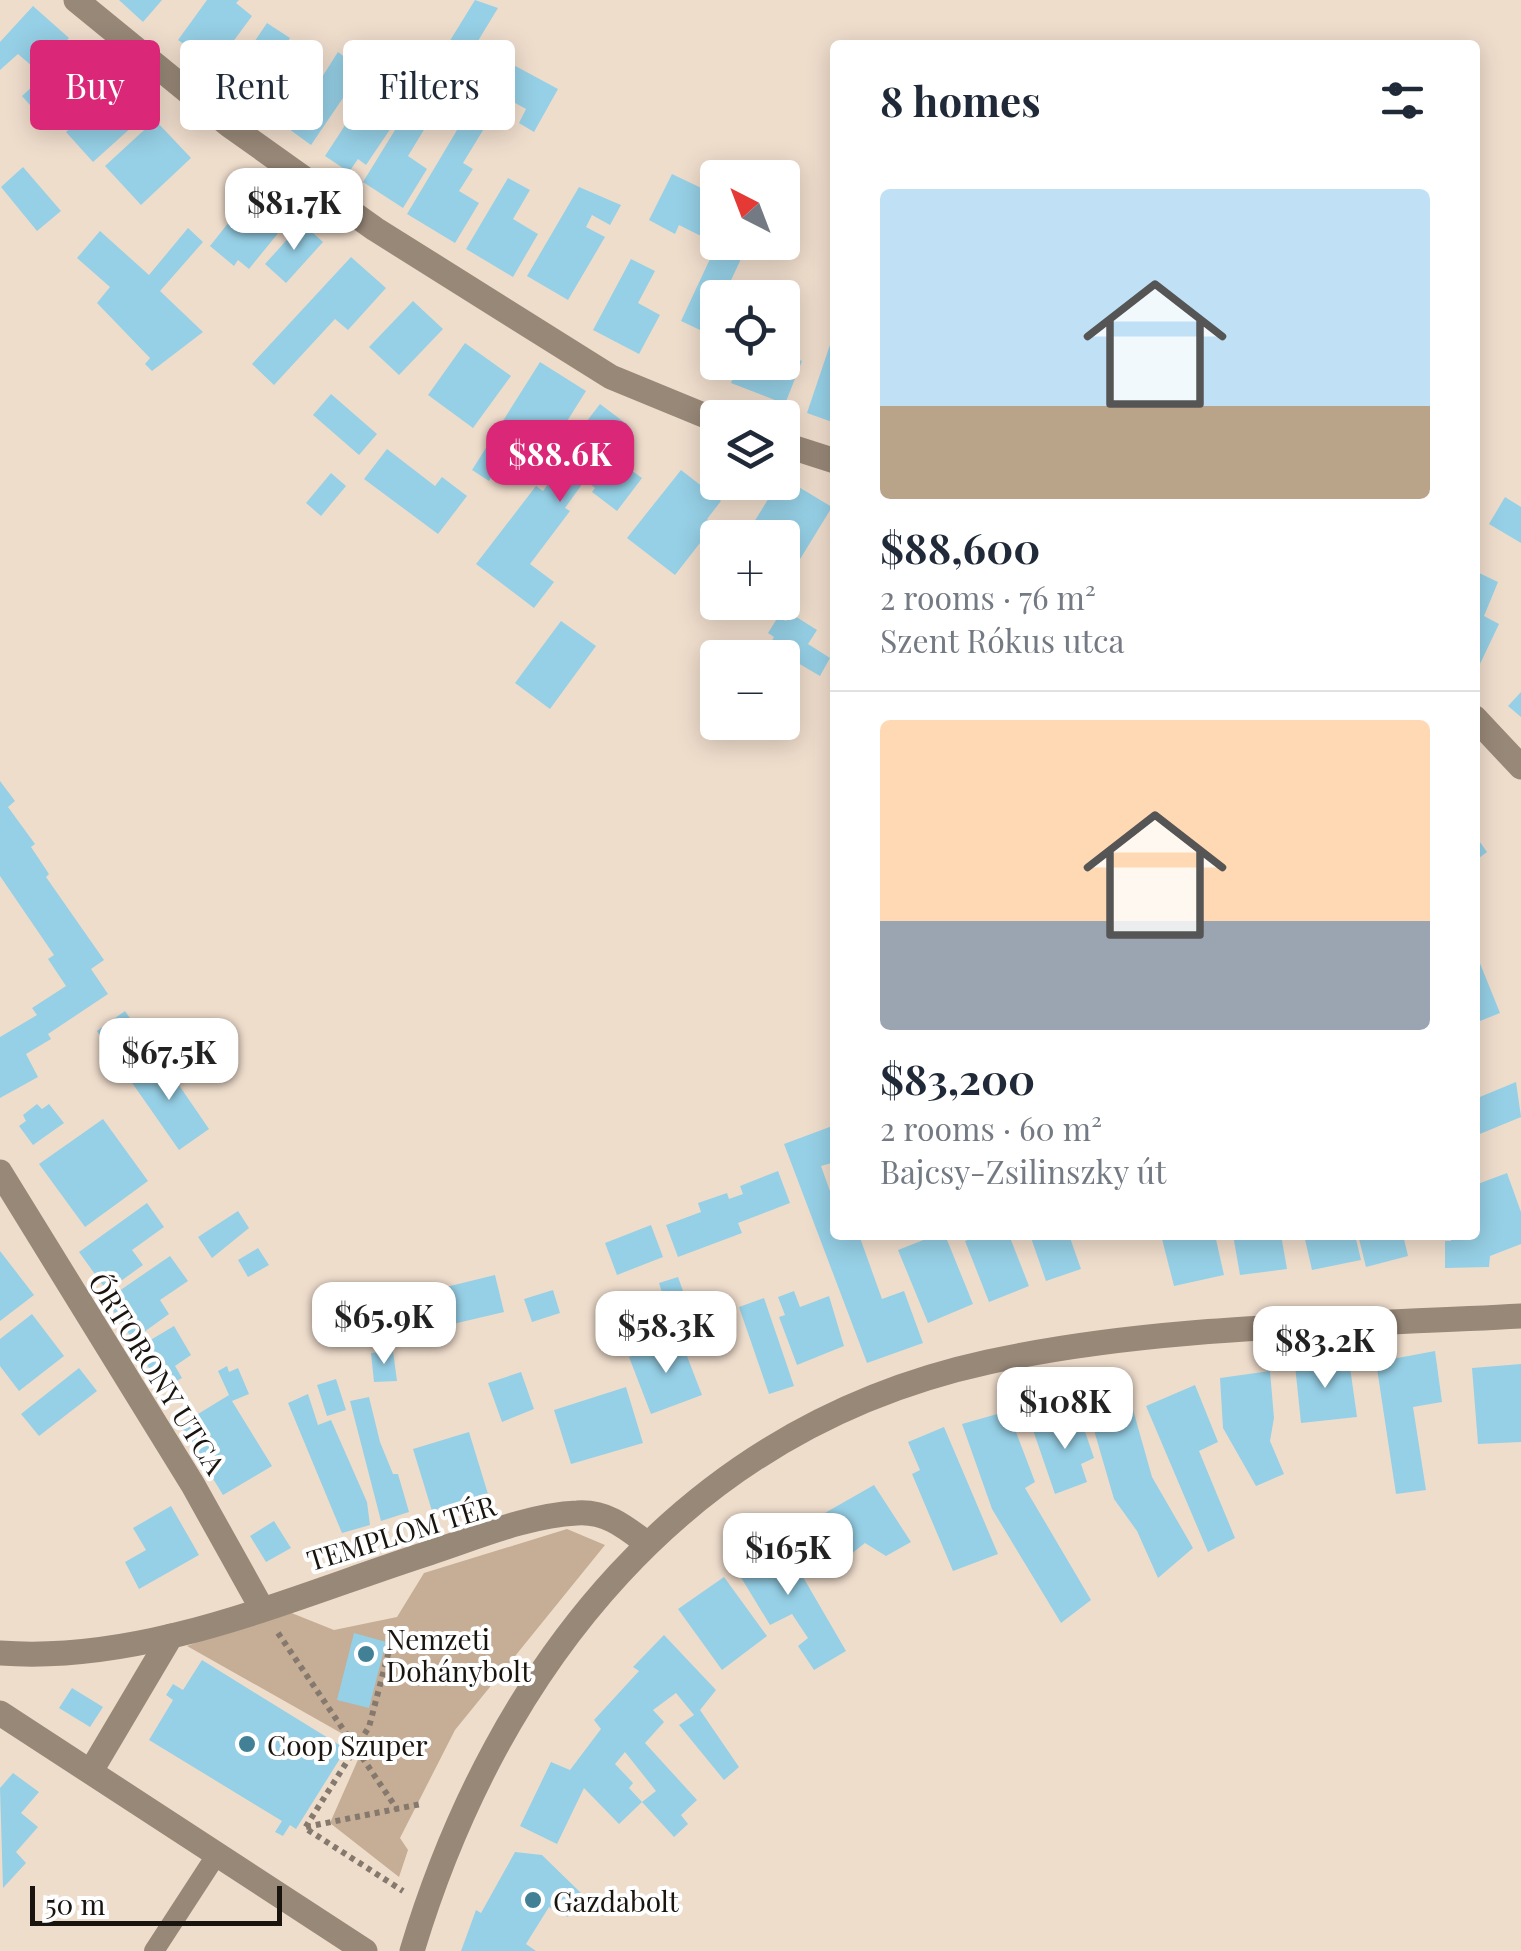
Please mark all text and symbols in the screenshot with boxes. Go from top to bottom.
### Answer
chip: Buy [30,40,160,130]
chip: Rent [180,40,323,130]
chip: Filters [343,40,515,130]
text: 8 homes [880,72,1041,128]
icon: filters [1375,73,1430,128]
north arrow [700,160,800,260]
map controls [700,160,800,740]
pin: $81.7K [213,168,375,253]
text: $81.7K [247,179,341,222]
icon: home [1065,254,1245,434]
button: locate [700,280,800,380]
button: layers [700,400,800,500]
pin: $88.6K [479,420,641,505]
text: $88.6K [508,431,612,474]
text: $88,600 [880,519,1040,575]
button: + [700,520,800,620]
text: 2 rooms · 76 m² [880,575,1096,618]
text: Szent Rókus utca [880,618,1124,661]
button: − [700,640,800,740]
icon: home [1065,785,1245,965]
pin: $67.5K [88,1018,250,1103]
text: $67.5K [121,1029,217,1072]
text: $83,200 [880,1050,1035,1106]
text: 2 rooms · 60 m² [880,1106,1102,1149]
text: Bajcsy-Zsilinszky út [880,1149,1166,1192]
street label: ŐRTORONY UTCA [81,1265,235,1481]
pin: $65.9K [303,1282,465,1367]
pin: $58.3K [585,1291,747,1376]
text: $65.9K [334,1293,434,1336]
text: $58.3K [617,1302,715,1345]
pin: $83.2K [1244,1306,1406,1391]
text: $83.2K [1275,1317,1375,1360]
pin: $108K [995,1367,1135,1452]
text: $108K [1019,1378,1111,1421]
street label: TEMPLOM TÉR [302,1485,501,1578]
pin: $165K [718,1513,858,1598]
text: $165K [745,1524,831,1567]
place label: Nemzeti Dohánybolt [386,1620,532,1689]
marker: Nemzeti Dohánybolt [355,1643,377,1665]
place label: Coop Szuper [267,1726,428,1763]
marker: Coop Szuper [236,1733,258,1755]
scale bar [30,1881,282,1926]
place label: Gazdabolt [553,1882,680,1919]
text: 50 m [45,1885,105,1922]
marker: Gazdabolt [522,1889,544,1911]

